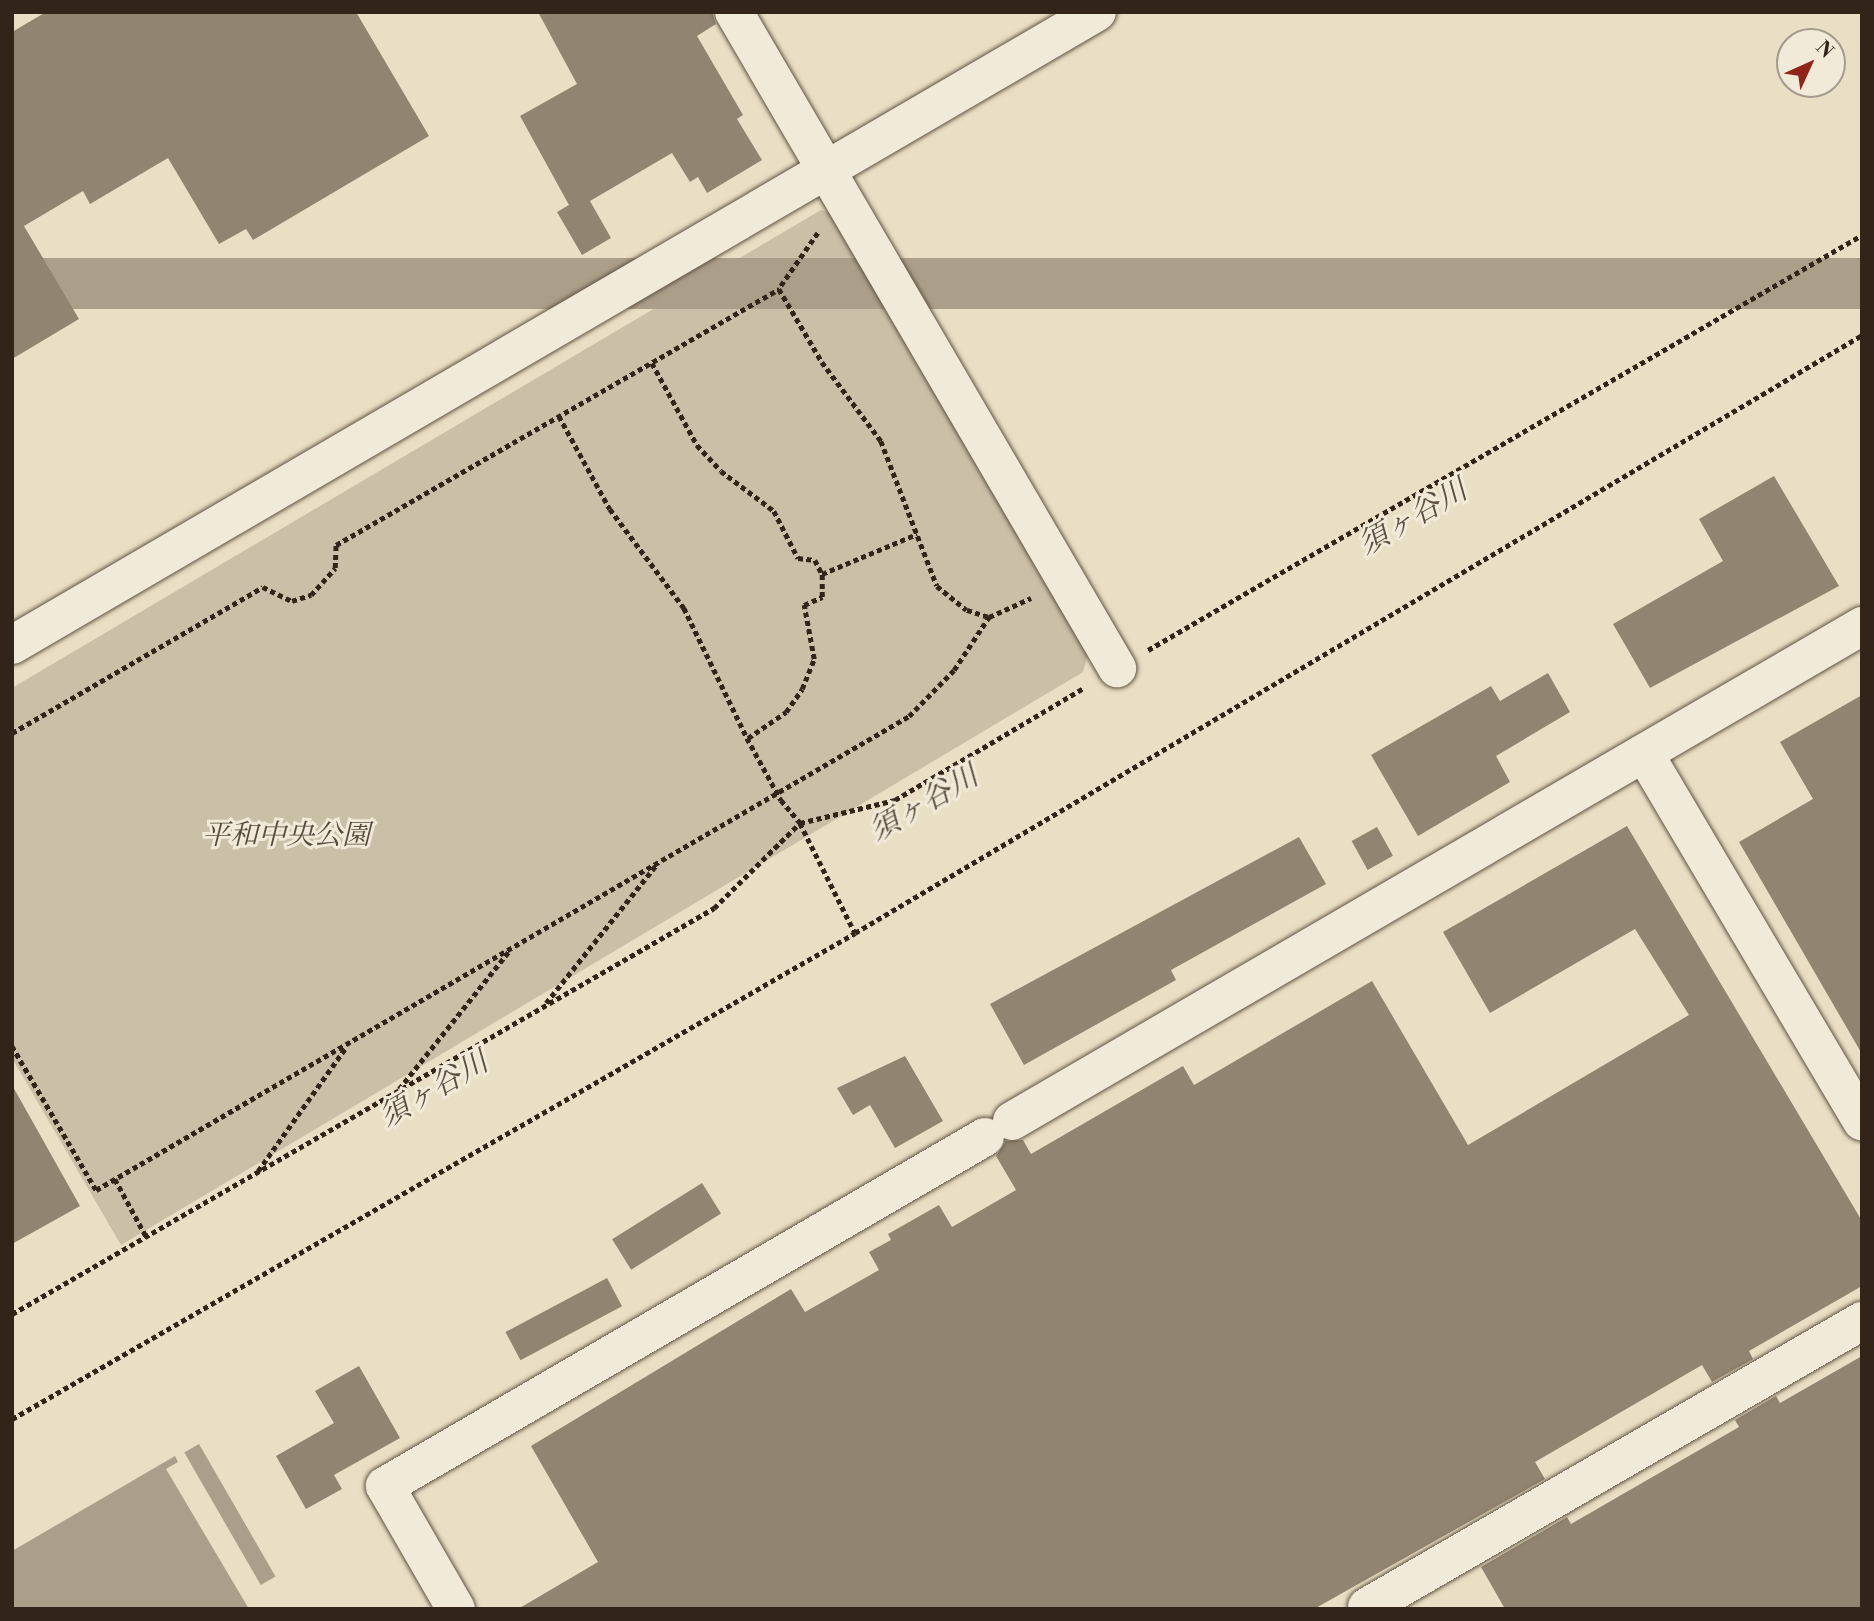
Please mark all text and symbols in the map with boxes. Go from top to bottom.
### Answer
north arrow [1776,28,1846,98]
text: N [1811,36,1838,63]
water label: 須ヶ谷川 [1352,472,1474,564]
water label: 須ヶ谷川 [863,758,985,850]
park label: 平和中央公園 [202,819,370,853]
water label: 須ヶ谷川 [373,1044,495,1136]

